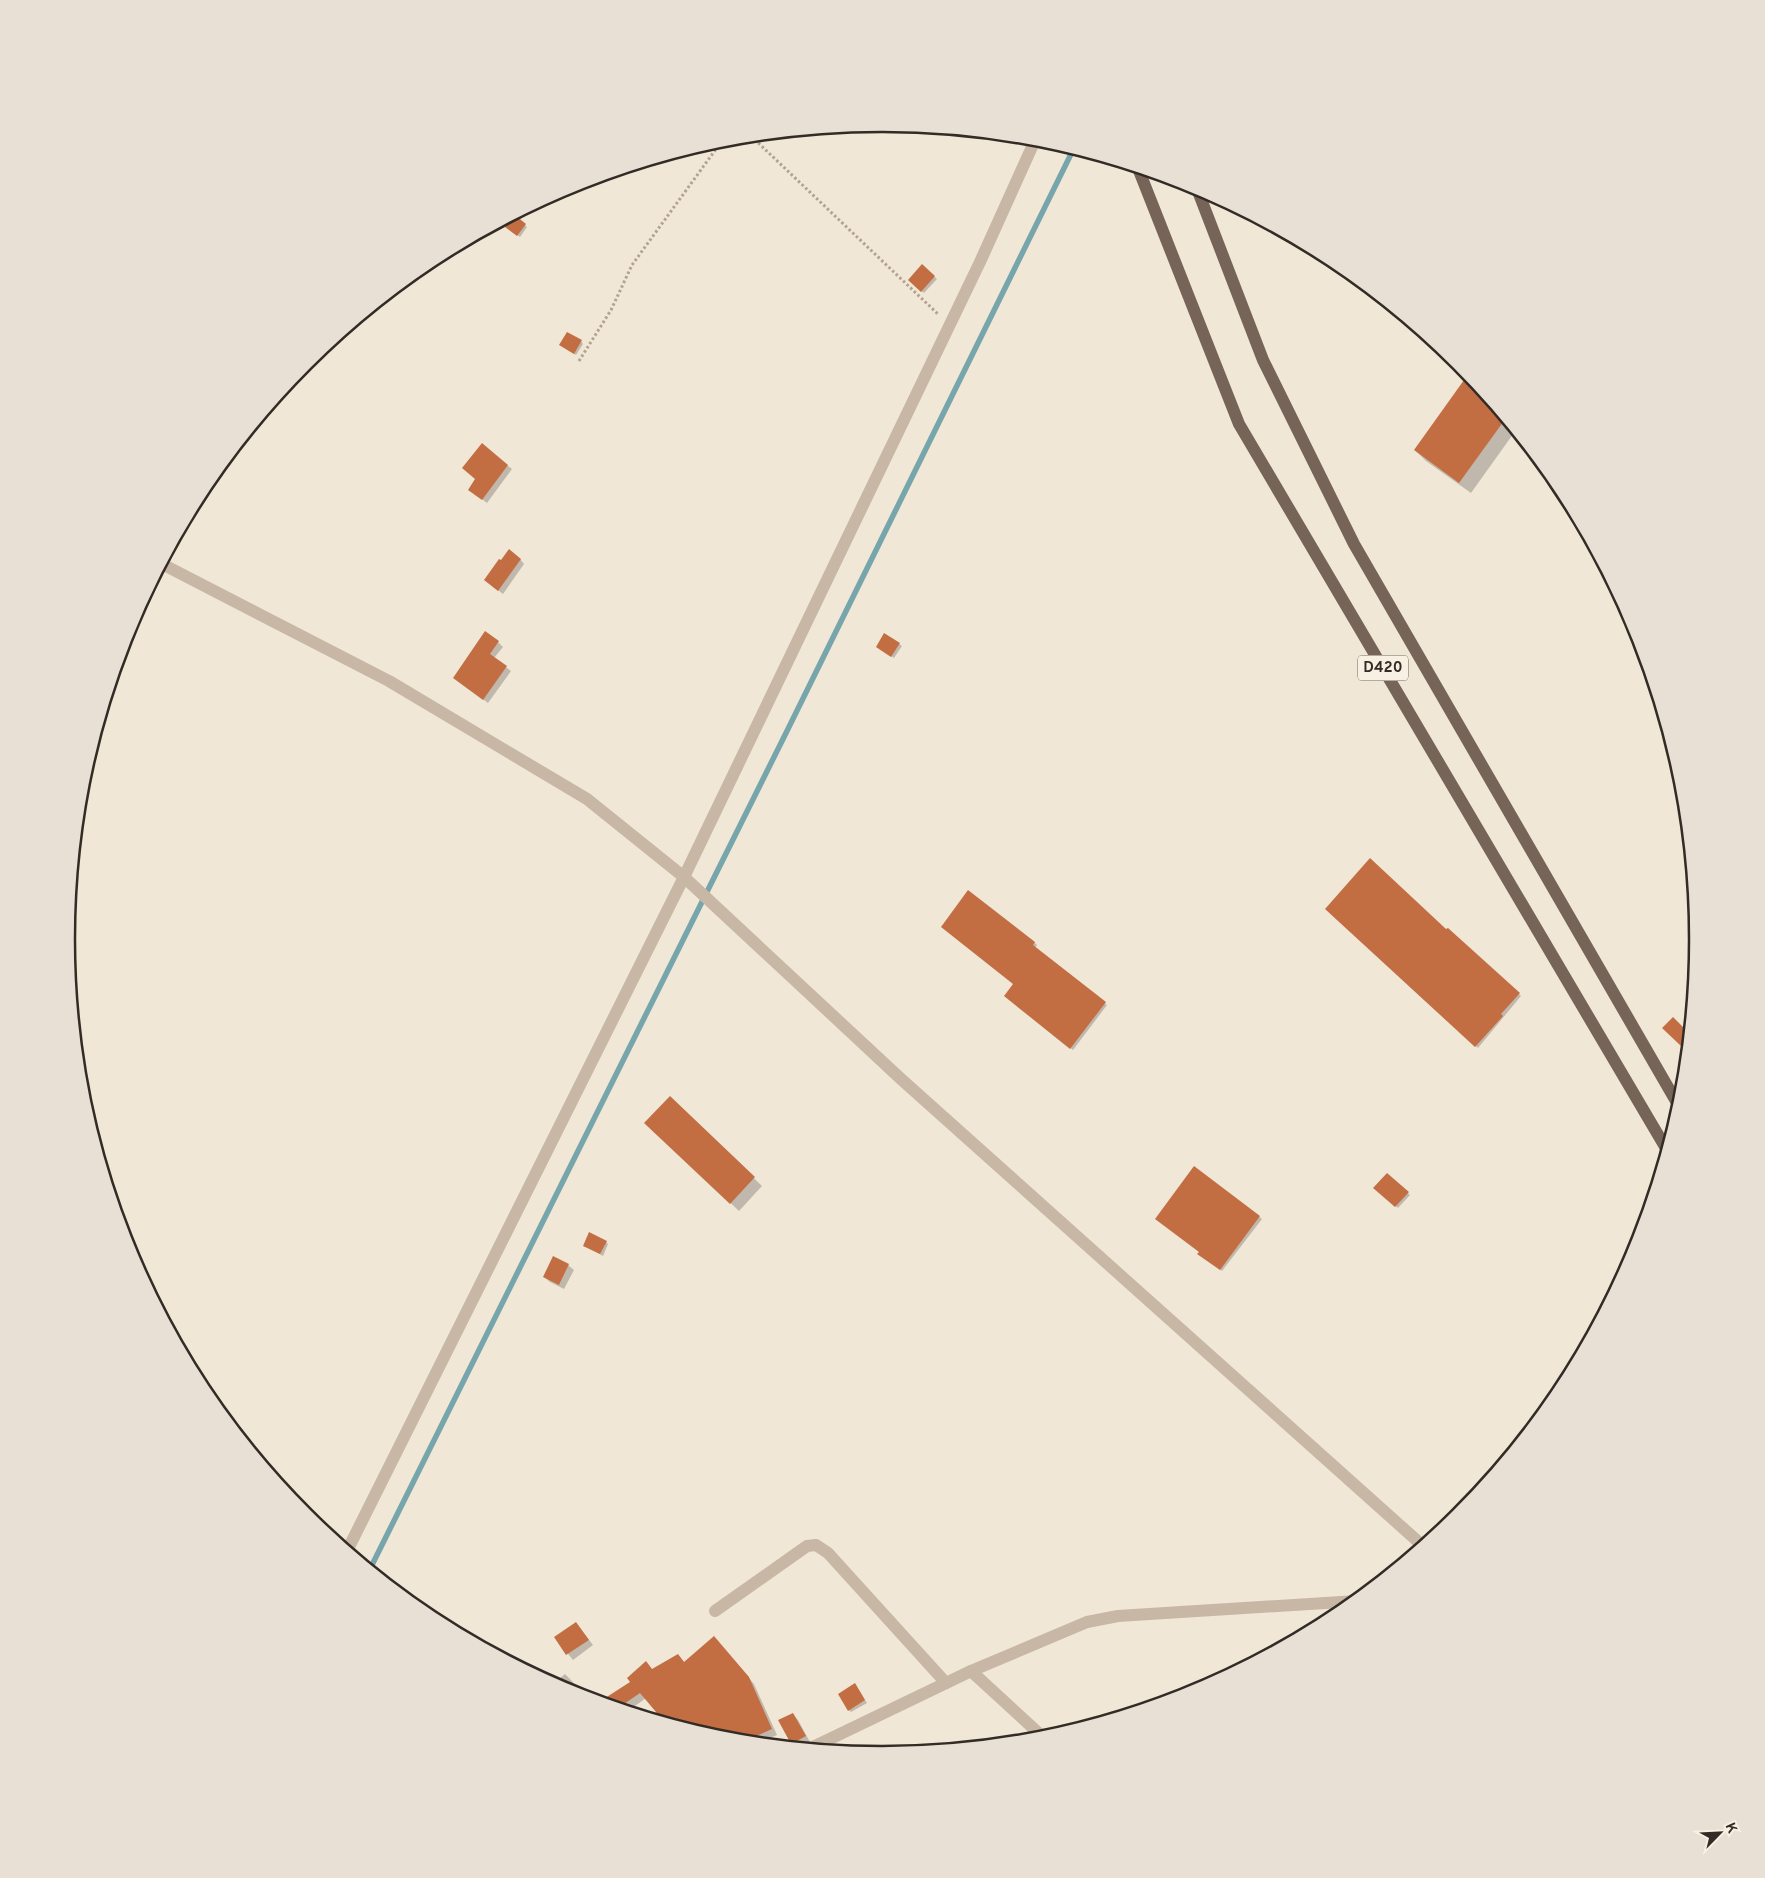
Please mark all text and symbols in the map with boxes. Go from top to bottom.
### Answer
road number: D420 [1358,656,1408,680]
north arrow [1695,1808,1745,1858]
text: K [1721,1820,1740,1836]

